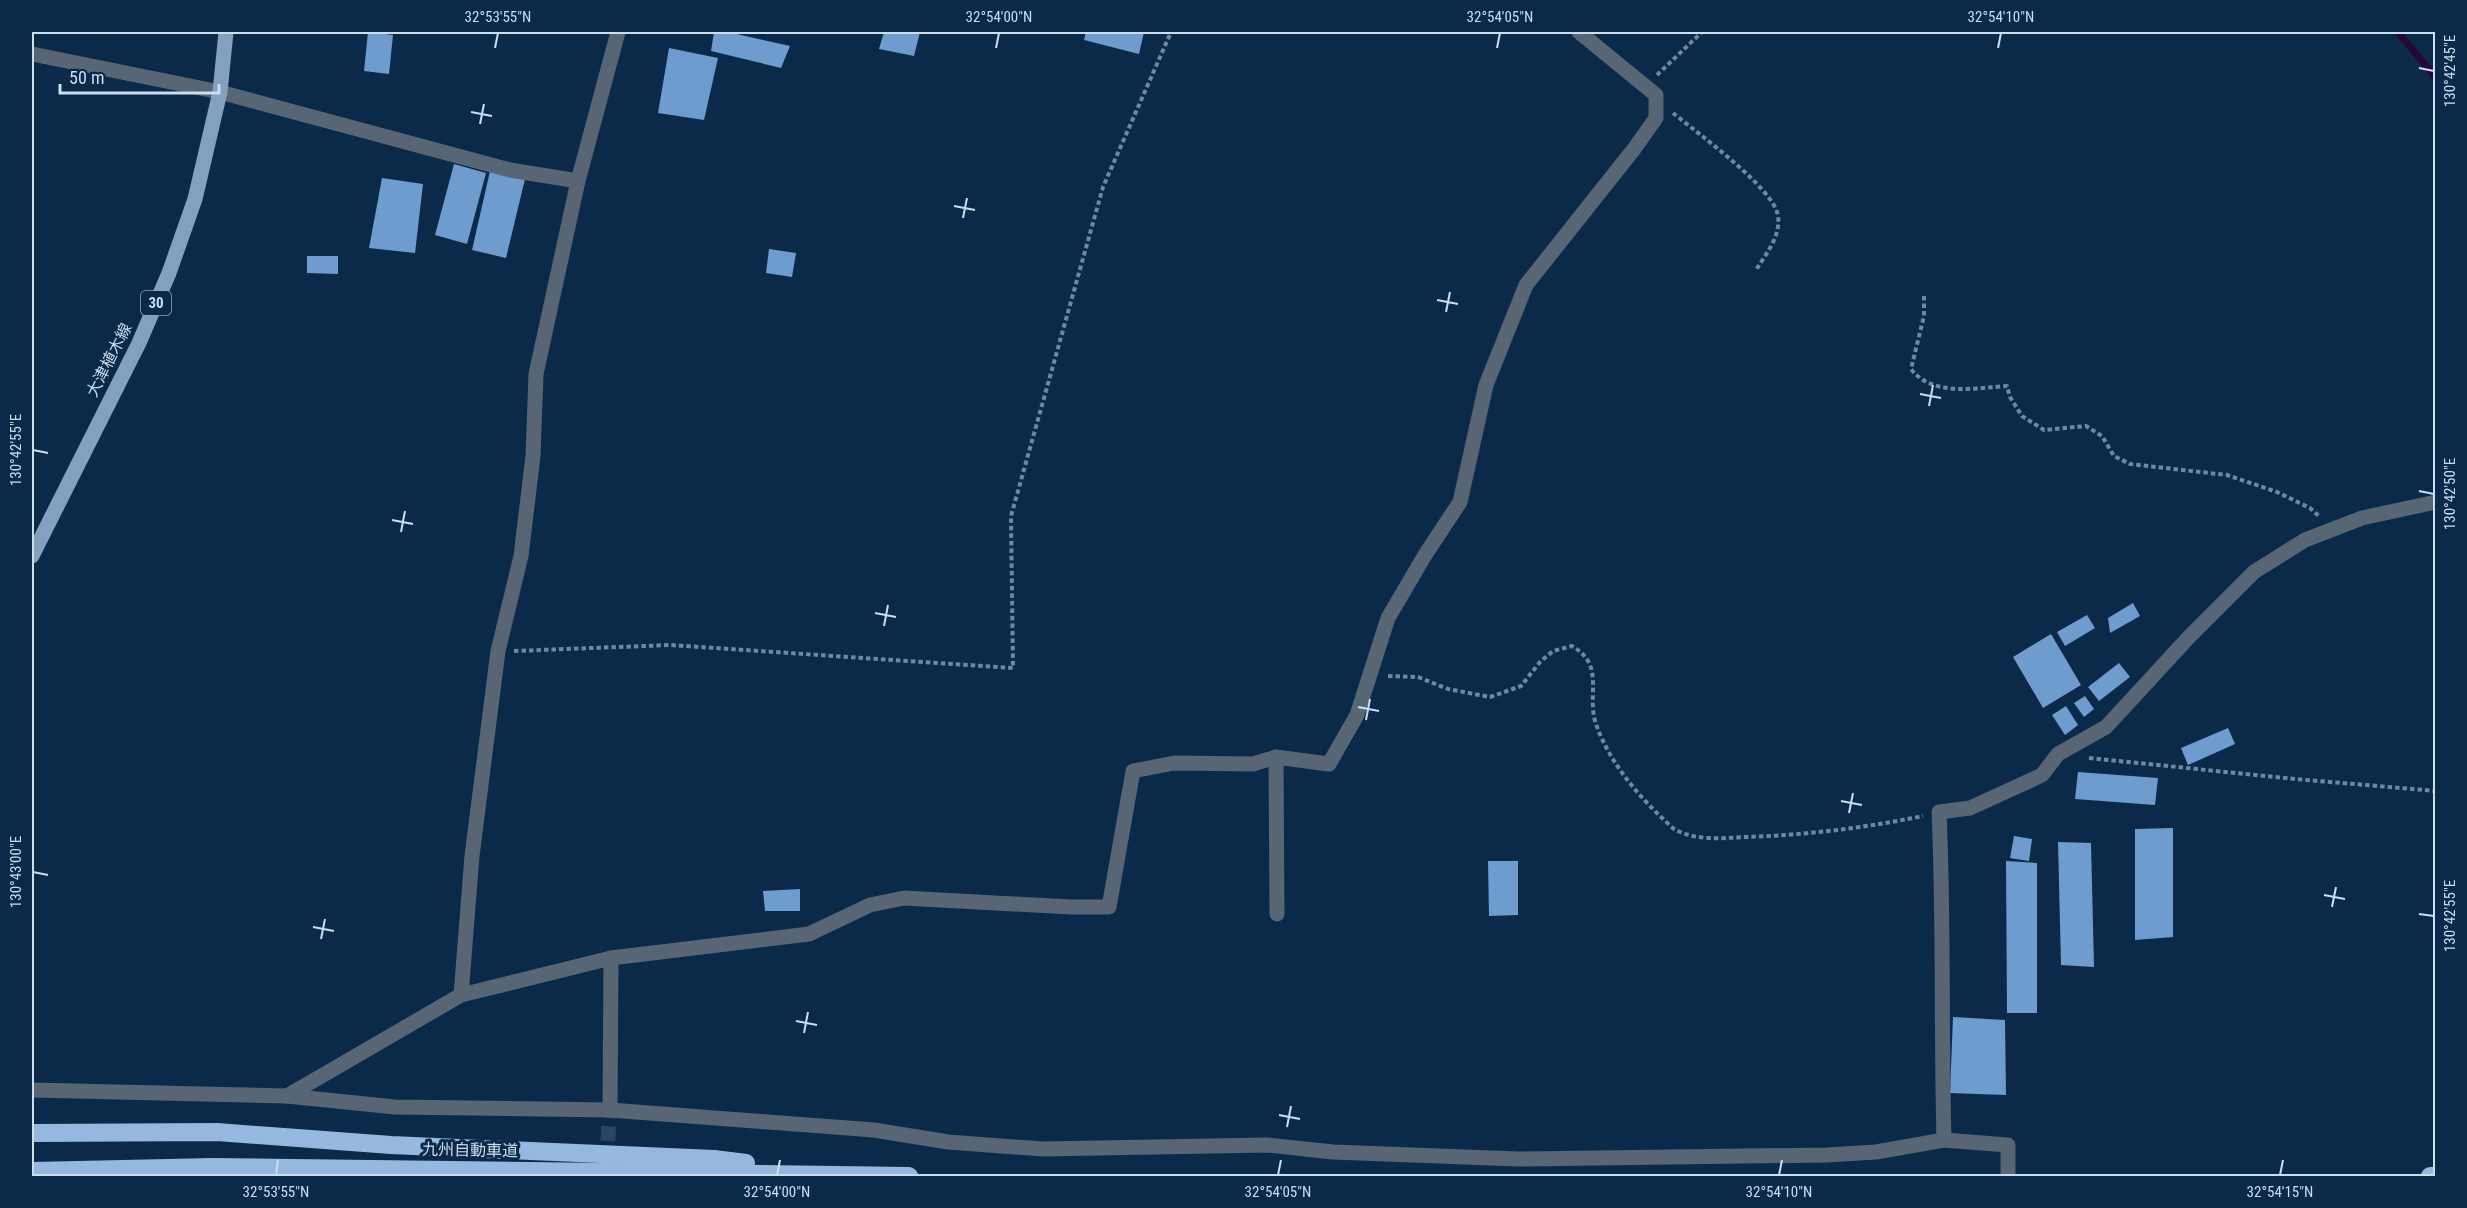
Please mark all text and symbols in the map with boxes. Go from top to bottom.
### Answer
text: 32°53'55"N [465,8,531,26]
text: 32°54'00"N [966,8,1032,26]
text: 32°54'05"N [1467,8,1533,26]
text: 32°54'10"N [1968,8,2034,26]
text: 130°42'45"E [2441,35,2459,107]
scale bar [60,57,219,95]
text: 50 m [69,67,104,88]
road number: 30 [141,291,171,315]
street label: 大津植木線 [82,320,136,400]
text: 130°42'55"E [7,414,25,486]
text: 130°42'50"E [2441,458,2459,530]
text: 130°43'00"E [7,836,25,908]
text: 130°42'55"E [2441,880,2459,952]
street label: 九州自動車道 [422,1140,518,1160]
text: 32°53'55"N [243,1183,309,1201]
text: 32°54'00"N [744,1183,810,1201]
text: 32°54'05"N [1245,1183,1311,1201]
text: 32°54'10"N [1746,1183,1812,1201]
text: 32°54'15"N [2247,1183,2313,1201]

